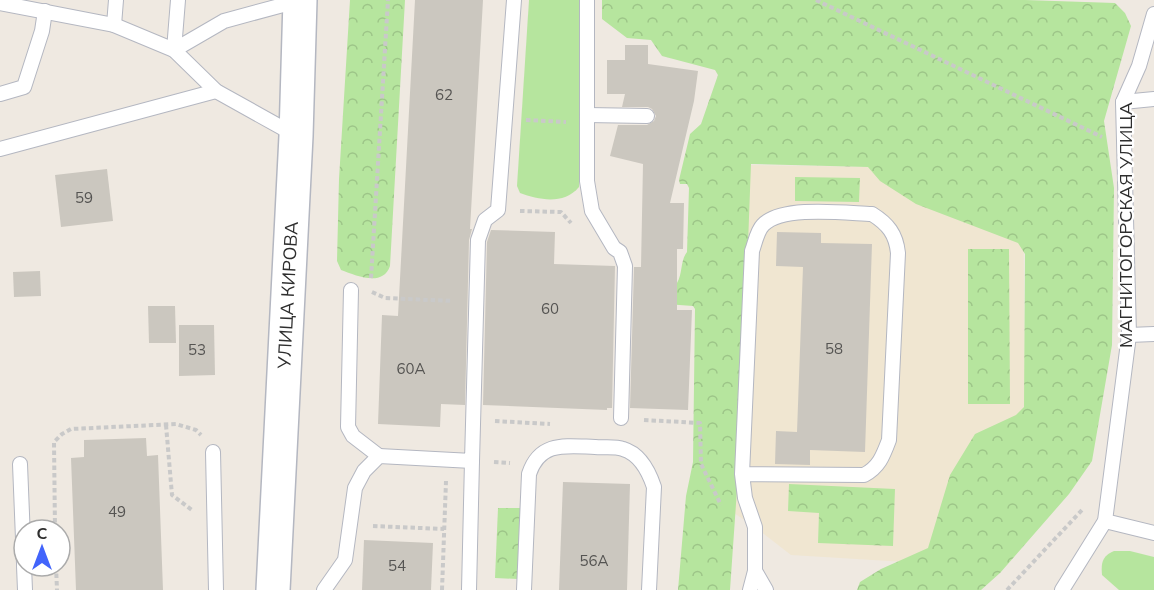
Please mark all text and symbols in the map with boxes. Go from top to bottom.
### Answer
house number: 62 [435,85,453,104]
street label: МАГНИТОГОРСКАЯ УЛИЦА [1114,102,1137,348]
house number: 59 [75,188,93,207]
street label: УЛИЦА КИРОВА [272,221,303,370]
house number: 60 [541,299,559,318]
house number: 58 [825,339,843,358]
house number: 53 [188,340,206,359]
house number: 60А [396,359,426,378]
house number: 49 [108,502,126,521]
north arrow [12,518,72,578]
text: С [37,523,48,543]
house number: 56А [579,551,609,570]
house number: 54 [388,556,406,575]

